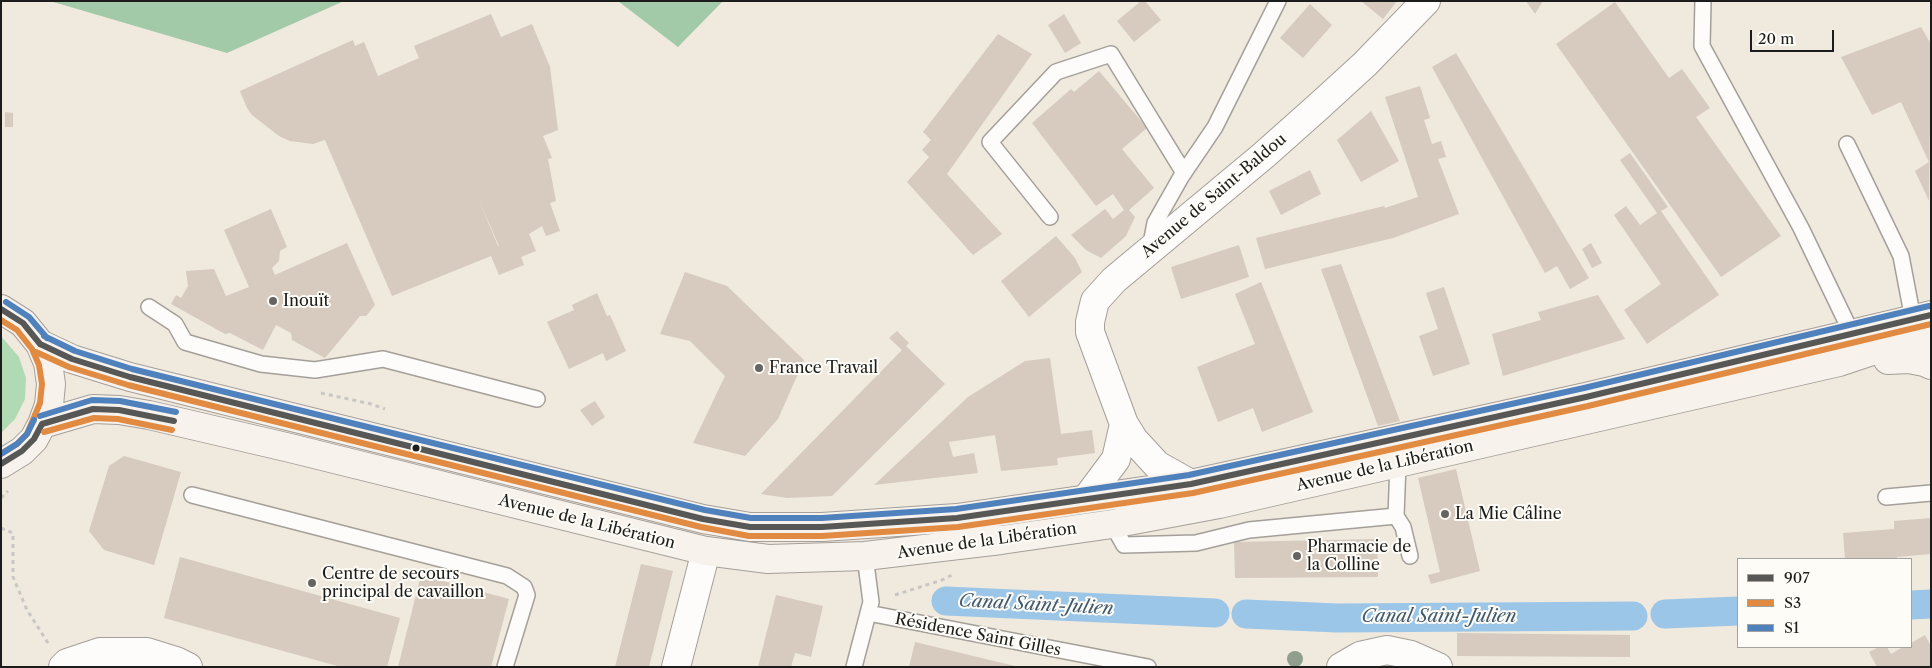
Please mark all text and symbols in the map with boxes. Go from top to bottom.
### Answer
scale bar [1752,20,1836,52]
text: 20 m [1758,29,1794,48]
street label: Avenue de Saint-Baldou [1138,130,1290,262]
place label: Inouït [283,291,329,311]
marker: Inouït [267,295,279,307]
place label: France Travail [769,358,878,378]
marker: France Travail [753,362,765,374]
street label: Avenue de la Libération [1295,436,1475,496]
unlabelled marker [411,443,421,453]
street label: Avenue de la Libération [497,491,677,553]
place label: La Mie Câline [1455,504,1562,524]
marker: La Mie Câline [1439,508,1451,520]
street label: Avenue de la Libération [896,519,1078,563]
place label: Pharmacie de la Colline [1307,537,1411,575]
marker: Pharmacie de la Colline [1291,550,1303,562]
legend [1737,558,1912,648]
place label: Centre de secours principal de cavaillon [322,564,484,602]
text: 907 [1784,568,1810,587]
marker: Centre de secours principal de cavaillon [306,577,318,589]
water label: Canal Saint-Julien [958,590,1114,620]
text: S3 [1784,593,1801,612]
water label: Canal Saint-Julien [1362,606,1516,628]
street label: Résidence Saint Gilles [893,609,1063,661]
text: S1 [1784,618,1799,637]

